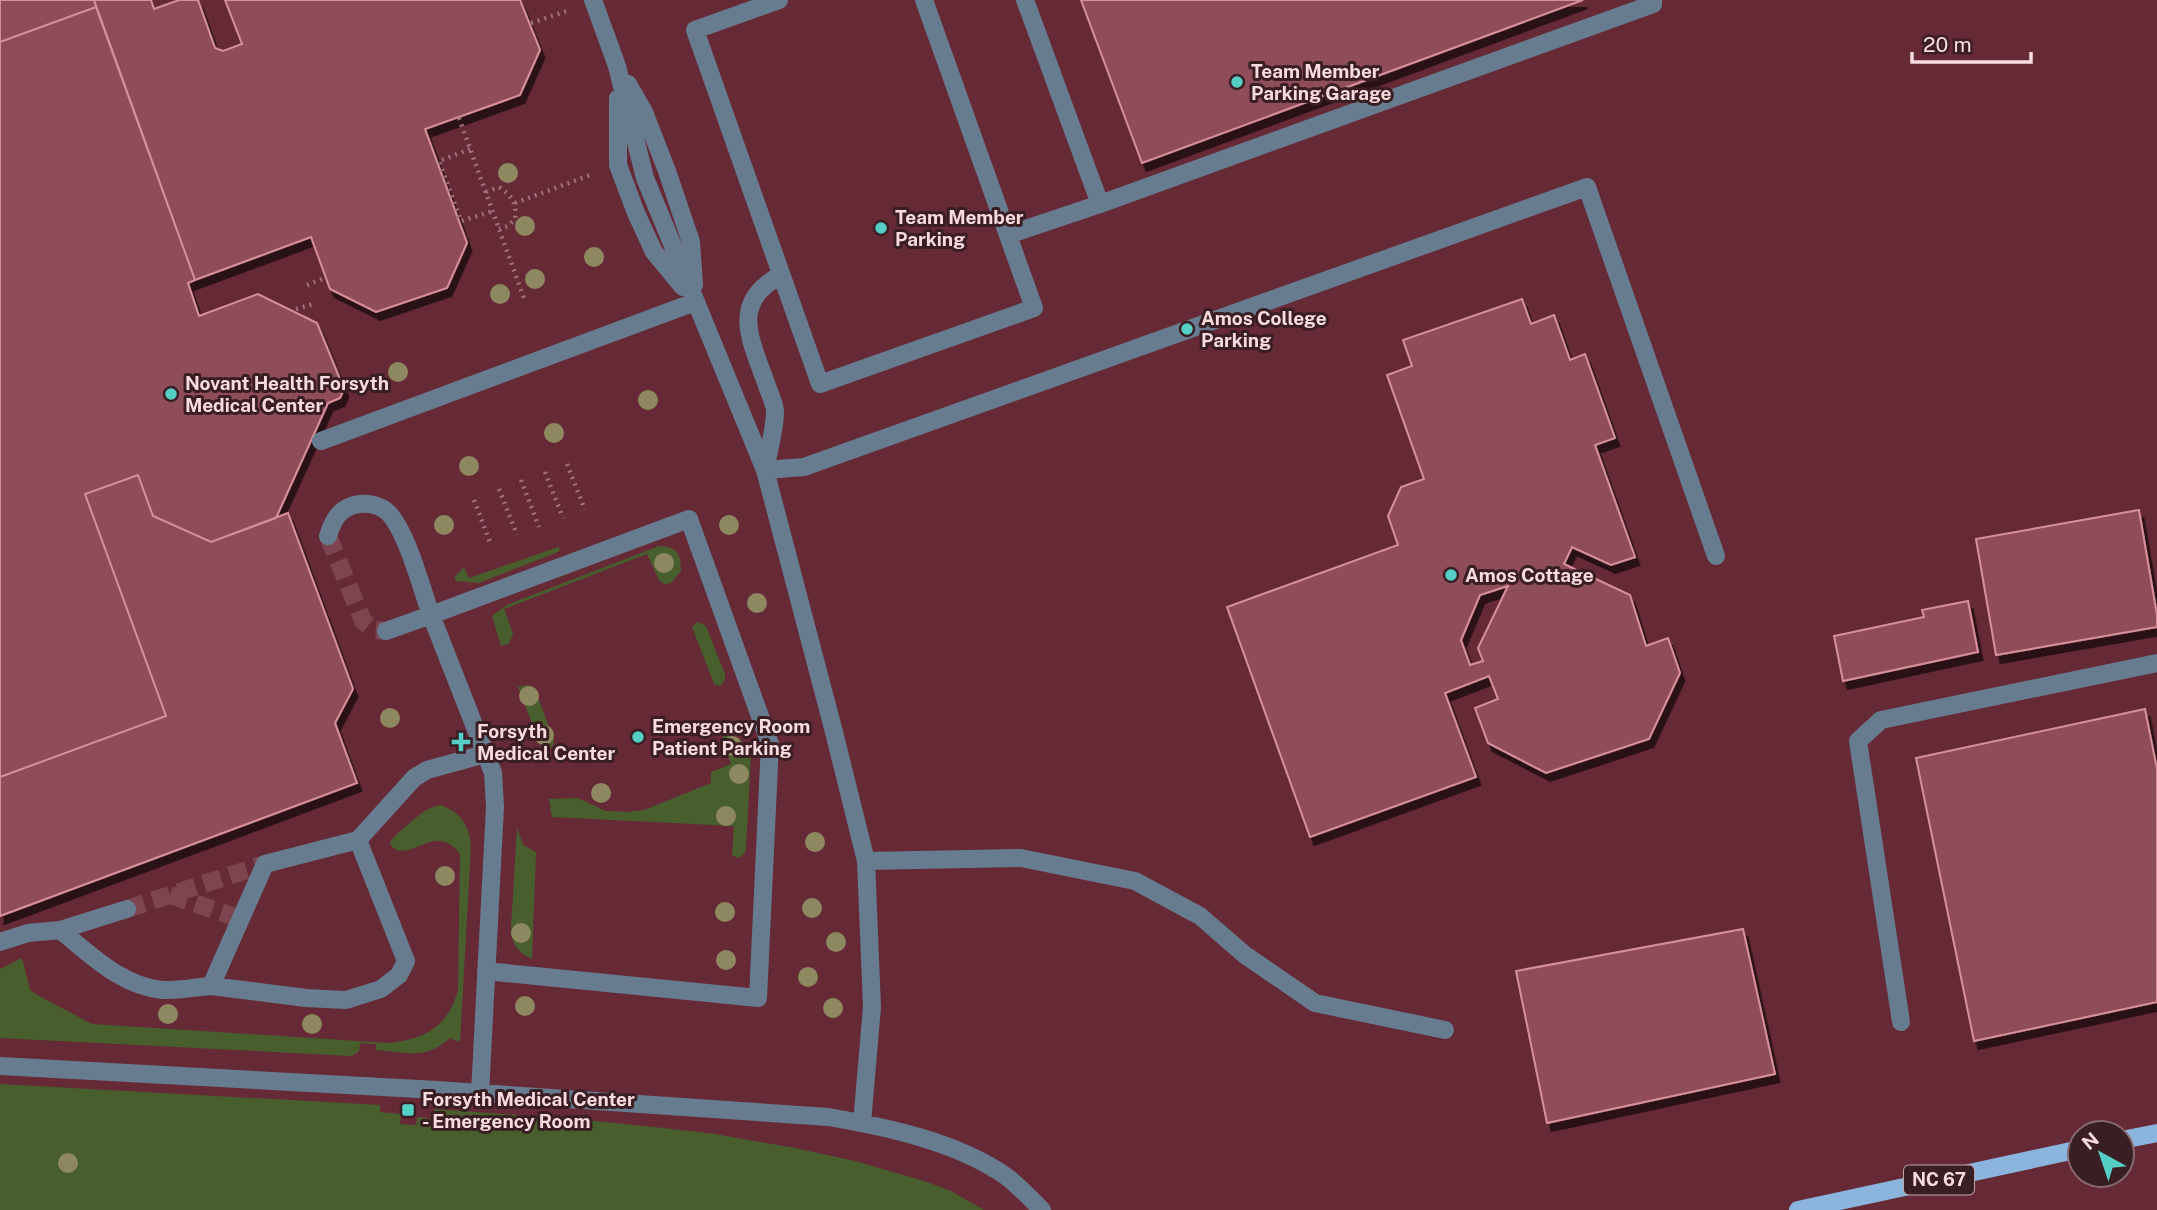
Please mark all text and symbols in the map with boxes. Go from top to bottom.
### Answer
scale bar [1912,21,2031,65]
text: 20 m [1923,32,1972,57]
place label: Team Member Parking Garage [1251,60,1392,104]
marker: Team Member Parking Garage [1229,74,1245,90]
place label: Team Member Parking [895,206,1024,250]
marker: Team Member Parking [873,220,889,236]
place label: Amos College Parking [1201,307,1327,351]
marker: Amos College Parking [1179,321,1195,337]
place label: Novant Health Forsyth Medical Center [185,372,389,416]
marker: Novant Health Forsyth Medical Center [163,386,179,402]
place label: Amos Cottage [1465,564,1594,586]
marker: Amos Cottage [1443,567,1459,583]
place label: Emergency Room Patient Parking [652,715,810,759]
place label: Forsyth Medical Center [477,720,616,764]
marker: Emergency Room Patient Parking [630,729,646,745]
marker: Forsyth Medical Center [451,732,471,752]
place label: Forsyth Medical Center - Emergency Room [422,1088,635,1132]
marker: Forsyth Medical Center - Emergency Room [400,1102,416,1118]
north arrow [2066,1119,2136,1189]
text: N [2077,1128,2103,1154]
road number: NC 67 [1904,1166,1974,1195]

